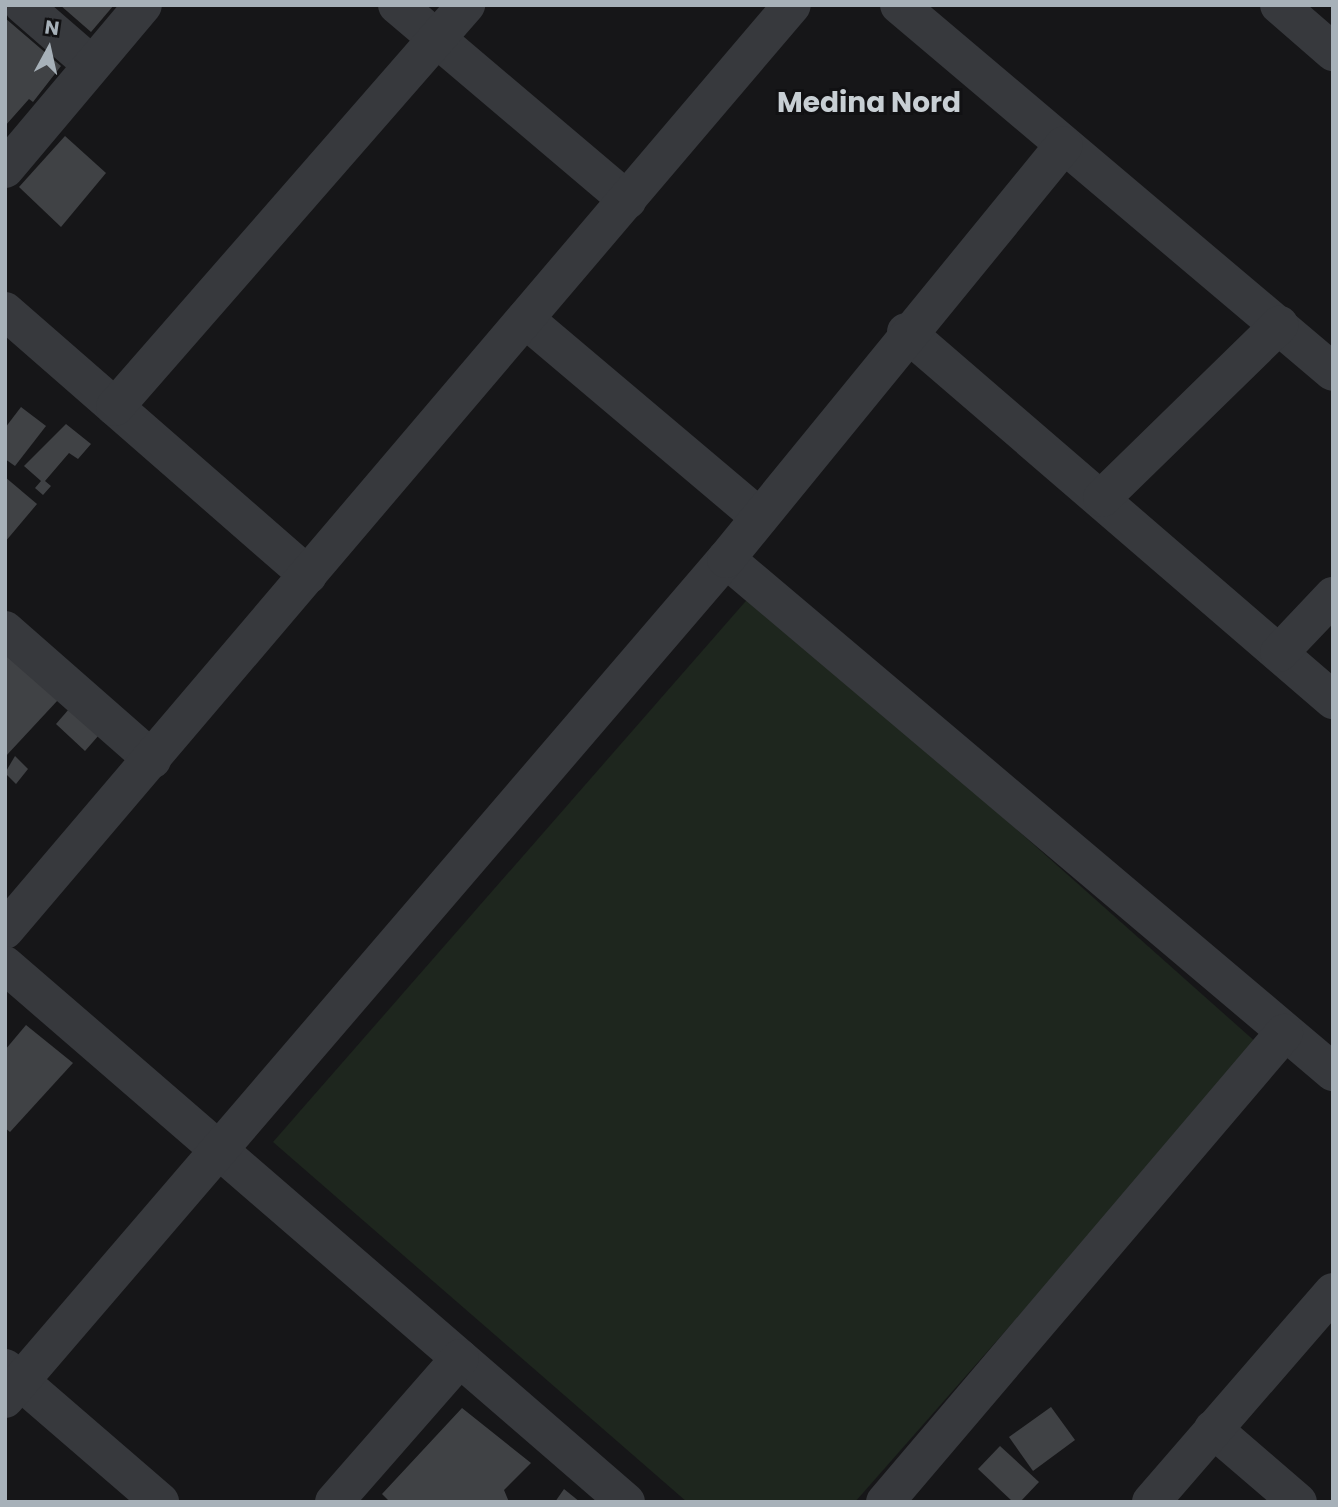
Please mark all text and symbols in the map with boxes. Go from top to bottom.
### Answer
text: N [43,13,61,42]
north arrow [14,14,84,84]
district label: Medina Nord [777,86,961,120]

